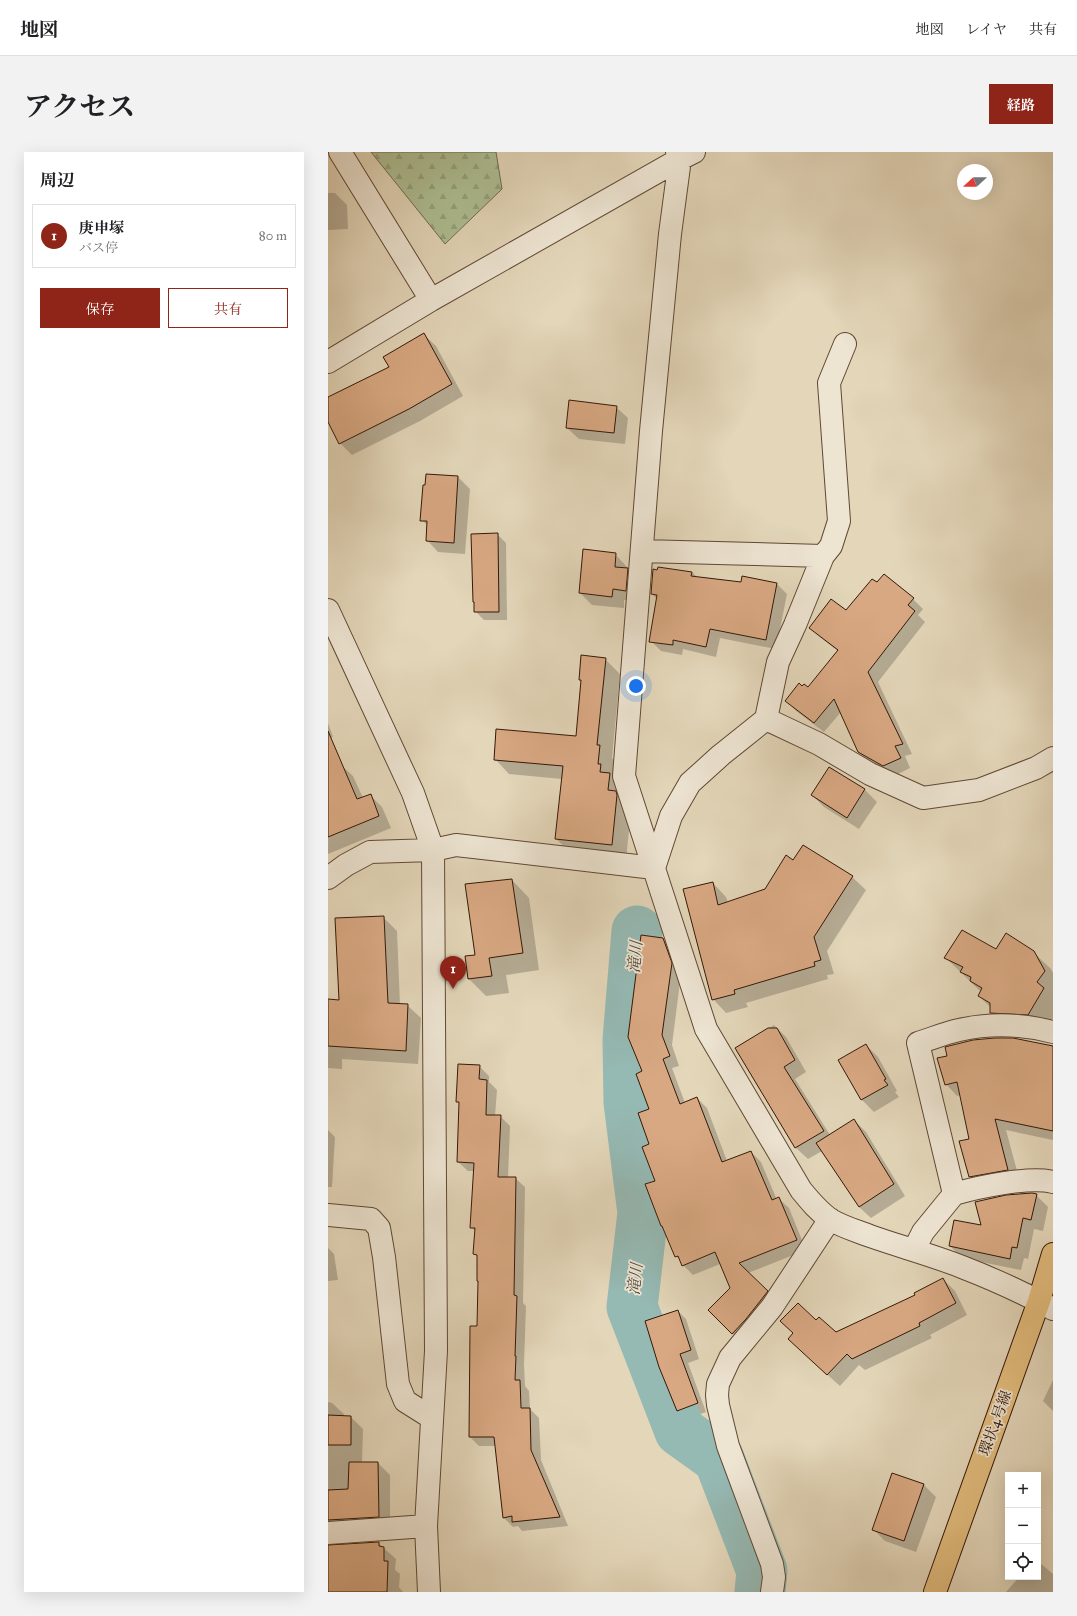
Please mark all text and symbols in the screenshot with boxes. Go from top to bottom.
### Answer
text: 地図 [20,18,58,41]
text: 地図 [916,21,944,38]
text: レイヤ [966,21,1007,38]
text: 共有 [1029,21,1057,38]
button: 経路 [989,84,1053,124]
text: アクセス [24,89,135,124]
north arrow [957,164,993,200]
text: 周辺 [40,170,74,191]
text: 庚申塚 [79,219,124,237]
text: 1 [51,228,57,244]
text: 80 m [259,228,287,244]
text: バス停 [79,240,118,256]
button: 保存 [40,288,160,328]
button: 共有 [168,288,288,328]
your location [626,676,646,696]
water label: 滝川 [624,938,646,974]
pin: 1 [440,956,466,989]
water label: 滝川 [624,1260,647,1296]
street label: 環状4号線 [975,1388,1015,1458]
map controls [1005,1472,1041,1580]
button: + [1005,1472,1041,1508]
button: − [1005,1508,1041,1544]
button: locate [1005,1544,1041,1580]

